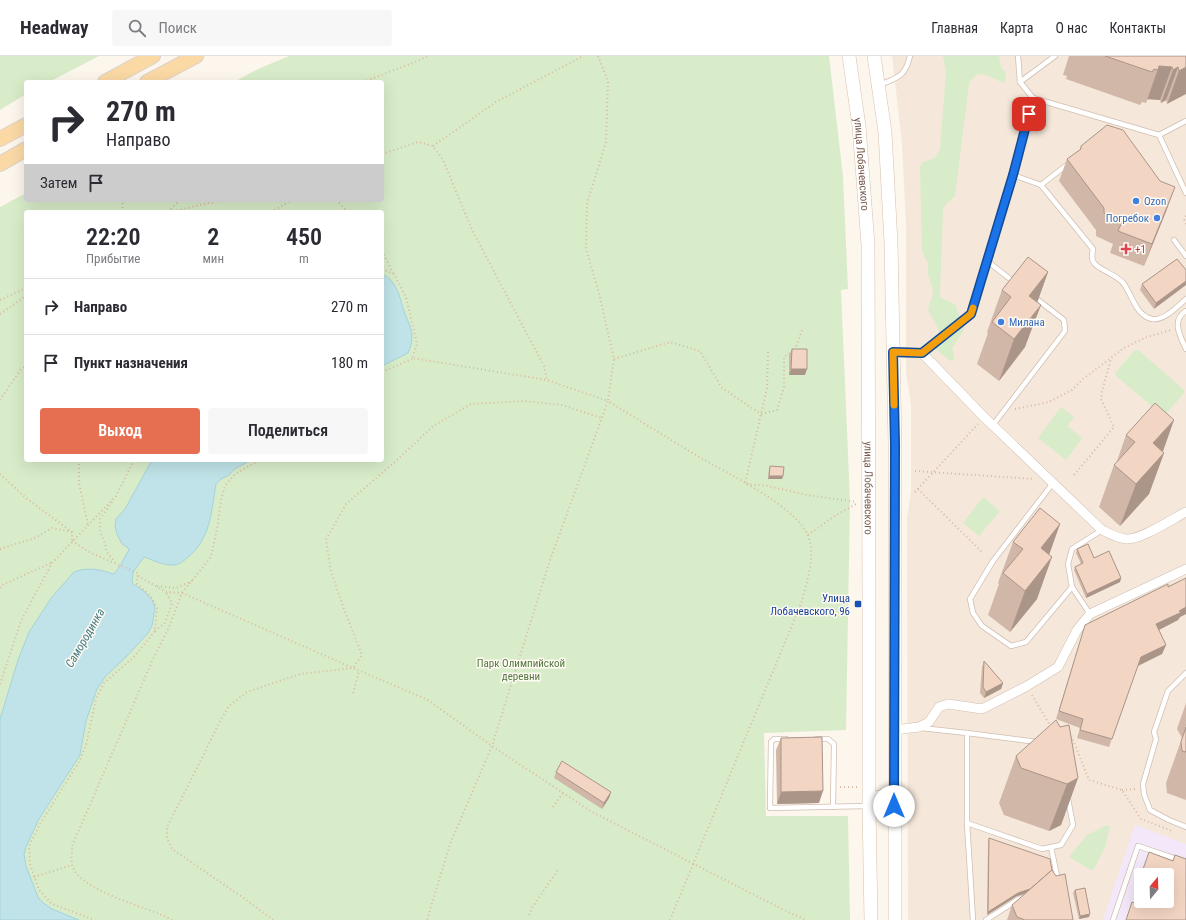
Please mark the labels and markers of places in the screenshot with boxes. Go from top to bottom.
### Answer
pin [1012,97,1046,131]
place label: Ozon [1144,195,1166,208]
marker: Ozon [1131,196,1141,206]
place label: Погребок [1106,212,1150,225]
marker: Погребок [1152,213,1162,223]
marker: +1 [1120,243,1132,255]
place label: +1 [1135,243,1146,256]
place label: Милана [1009,316,1045,329]
marker: Милана [996,317,1006,327]
place label: Улица Лобачевского, 96 [770,592,850,618]
marker: Улица Лобачевского, 96 [853,599,863,609]

